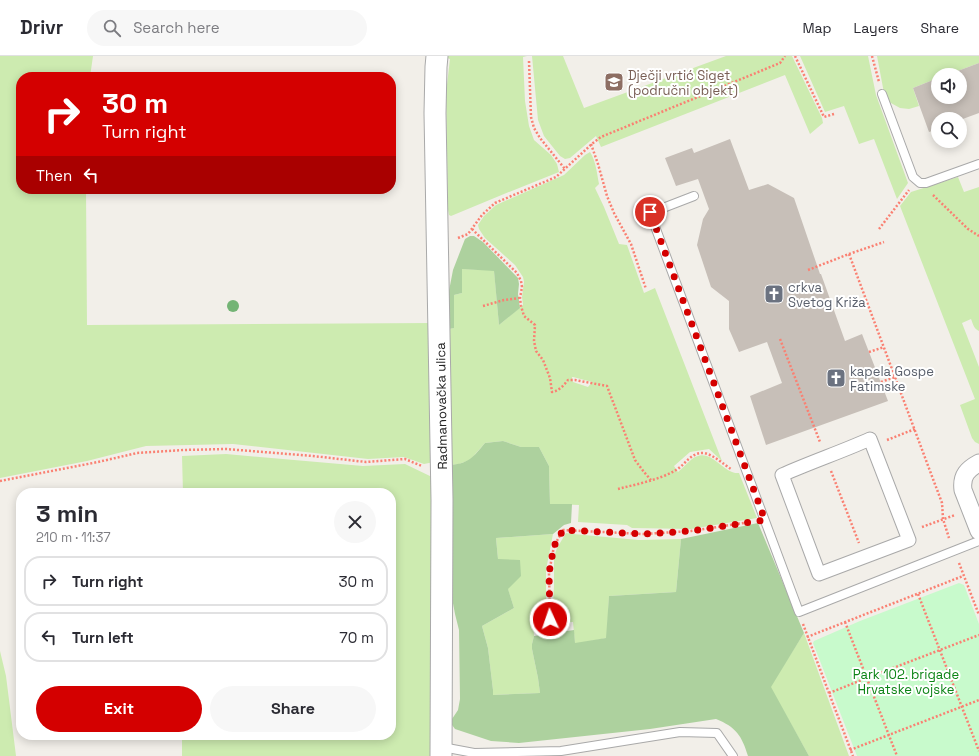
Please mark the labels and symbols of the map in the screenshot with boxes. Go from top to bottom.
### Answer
place label: Dječji vrtić Siget (područni objekt) [628,67,738,99]
school or university icon: Dječji vrtić Siget (područni objekt) [603,71,625,93]
pin [633,195,667,229]
place label: crkva Svetog Križa [788,279,866,311]
church icon: crkva Svetog Križa [763,283,785,305]
street label: Radmanovačka ulica [432,342,451,470]
place label: kapela Gospe Fatimske [850,363,934,395]
church icon: kapela Gospe Fatimske [825,367,847,389]
position arrow [529,598,571,640]
park label: Park 102. brigade Hrvatske vojske [853,666,959,698]

